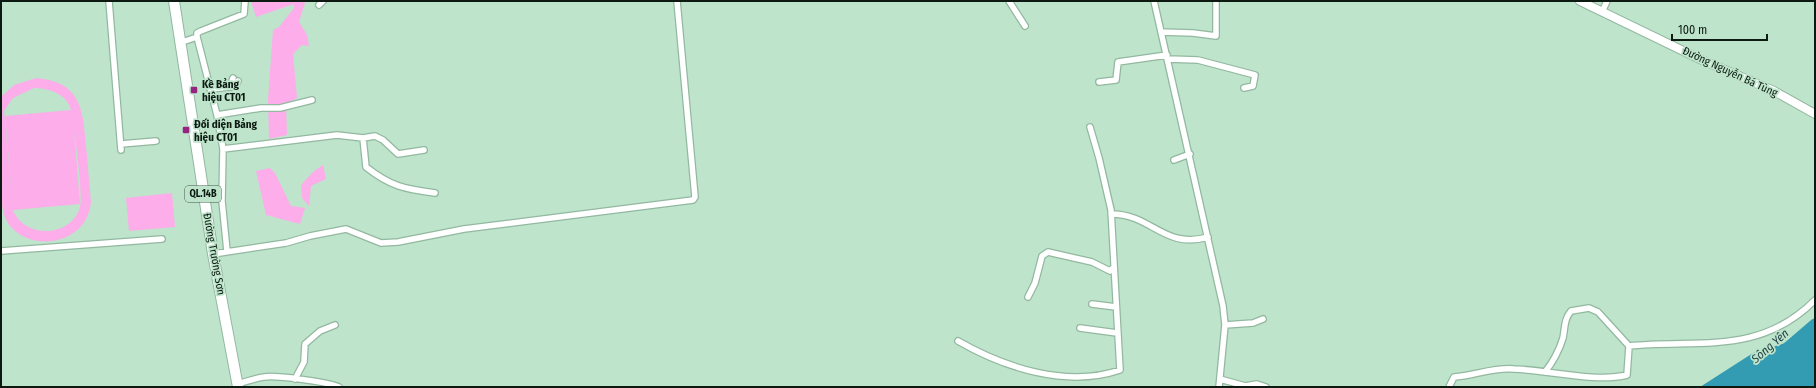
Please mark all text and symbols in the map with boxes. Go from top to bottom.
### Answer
scale bar [1672,16,1767,42]
text: 100 m [1678,23,1707,37]
street label: Đường Nguyễn Bá Tùng [1680,44,1780,100]
place label: Kề Bảng hiệu CT01 [202,78,245,104]
marker: Kề Bảng hiệu CT01 [189,85,199,95]
place label: Đối diện Bảng hiệu CT01 [194,118,258,144]
marker: Đối diện Bảng hiệu CT01 [181,125,191,135]
road number: QL.14B [185,186,221,202]
street label: Đường Trường Sơn [200,212,228,296]
water label: Sông Yên [1748,326,1791,367]

